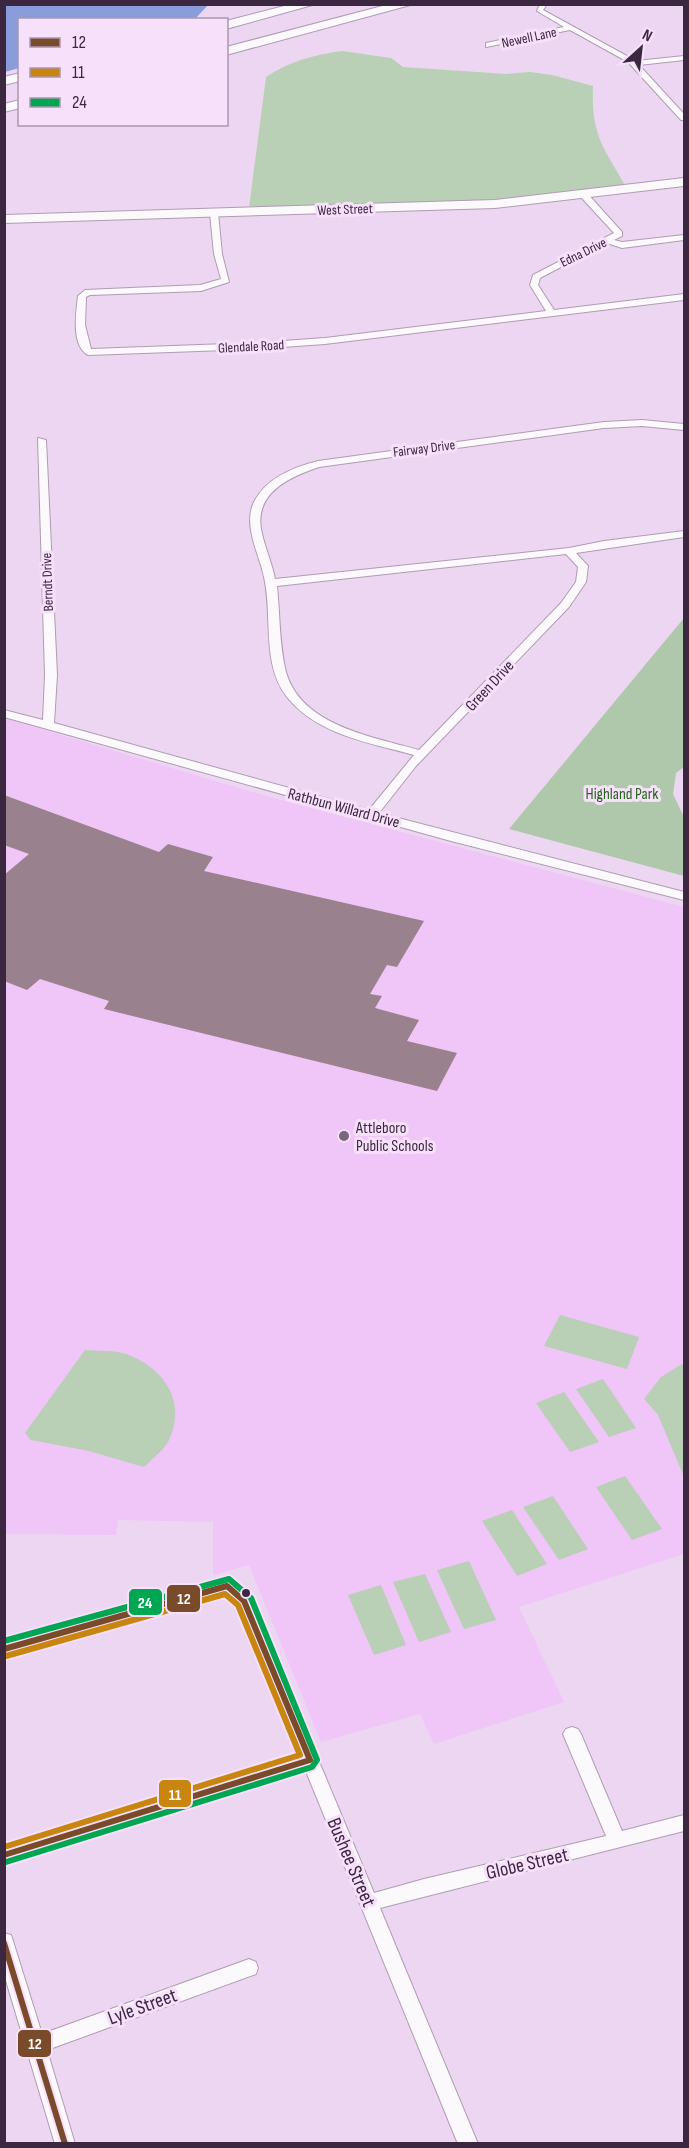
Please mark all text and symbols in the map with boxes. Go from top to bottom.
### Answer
legend [18,18,228,126]
north arrow [611,18,671,78]
street label: Newell Lane [500,23,558,52]
text: N [639,26,655,46]
text: 12 [72,32,86,53]
text: 11 [72,62,85,83]
text: 24 [72,92,87,113]
street label: West Street [317,200,373,219]
street label: Edna Drive [557,234,609,271]
street label: Glendale Road [218,336,285,357]
street label: Fairway Drive [392,436,456,461]
street label: Berndt Drive [38,552,57,612]
street label: Green Drive [462,657,518,715]
street label: Rathbun Willard Drive [286,784,402,832]
park label: Highland Park [586,785,658,804]
place label: Attleboro Public Schools [355,1119,434,1156]
marker: Attleboro Public Schools [337,1129,351,1143]
line badge: 12 [166,1584,201,1613]
unlabelled marker [240,1587,252,1599]
line badge: 24 [128,1588,163,1616]
text: 12 [177,1590,191,1609]
text: 24 [138,1594,153,1613]
line badge: 11 [158,1779,192,1808]
text: 11 [169,1786,182,1805]
street label: Bushee Street [322,1814,381,1911]
street label: Globe Street [484,1843,571,1885]
street label: Lyle Street [104,1983,180,2030]
line badge: 12 [17,2029,52,2058]
text: 12 [28,2035,42,2054]

